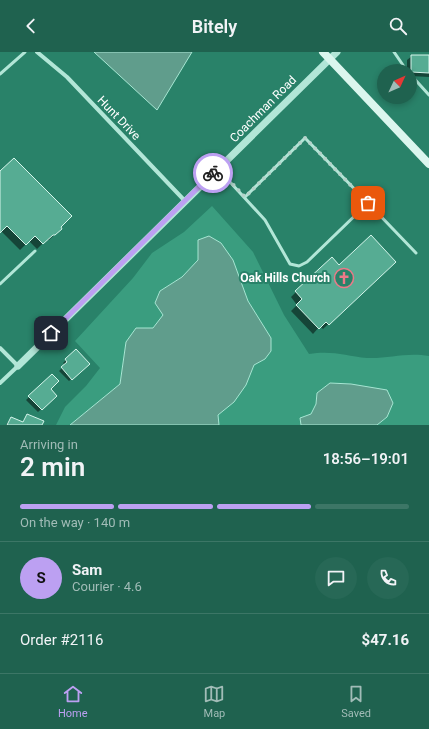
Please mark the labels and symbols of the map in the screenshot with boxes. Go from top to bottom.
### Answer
north arrow [377,64,417,104]
street label: Coachman Road [227,73,299,145]
street label: Hunt Drive [95,93,143,143]
courier [193,153,233,193]
pin [351,186,385,220]
church icon: Oak Hills Church [333,267,355,289]
place label: Oak Hills Church [240,271,330,285]
pin [34,316,68,350]

